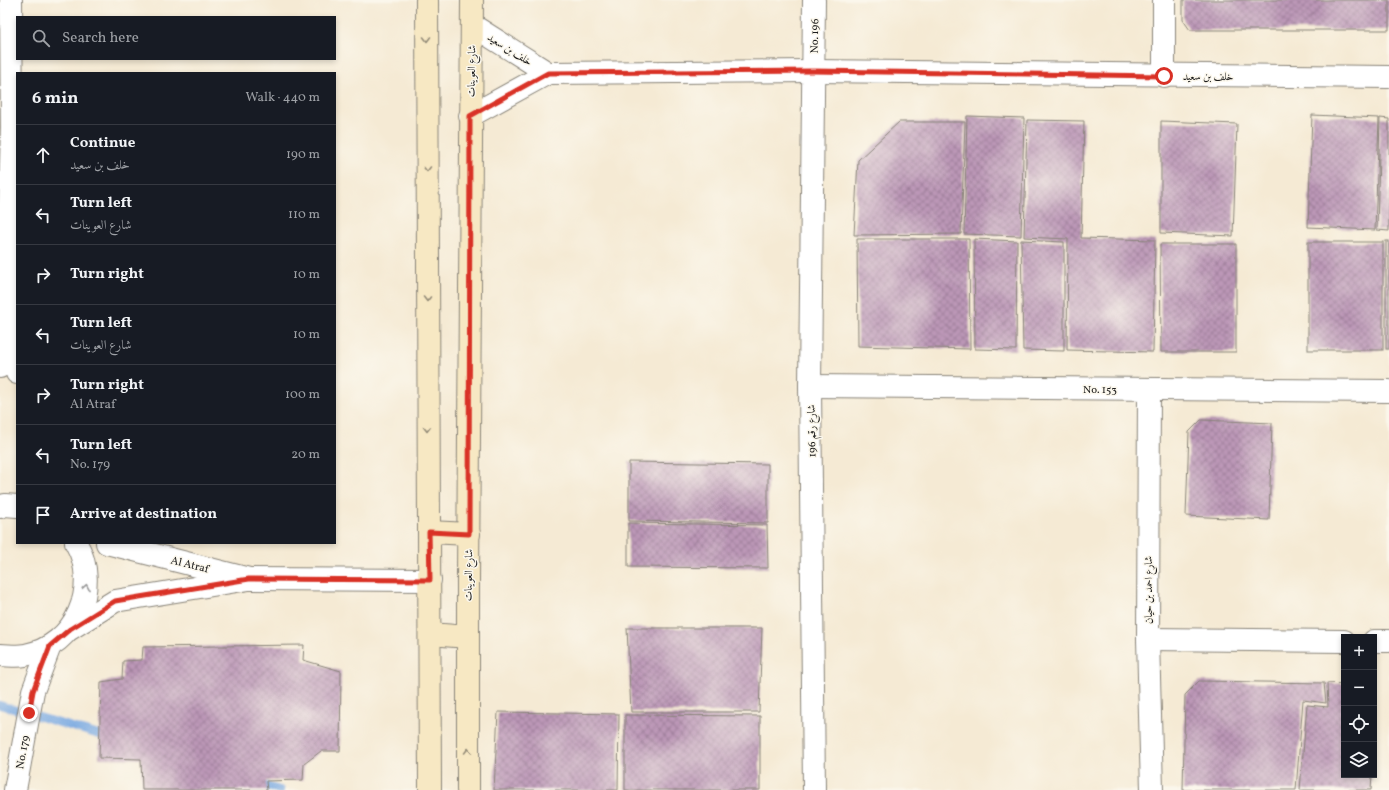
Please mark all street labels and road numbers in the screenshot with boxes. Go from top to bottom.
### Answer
street label: No. 196 [808,18,823,53]
street label: خلف بن سعيد [484,30,535,70]
street label: شارع العوينات [465,45,481,97]
street label: خلف بن سعيد [1183,70,1234,85]
street label: No. 153 [1083,383,1117,398]
street label: شارع رقم 196 [805,404,822,458]
street label: شارع العوينات [462,549,478,601]
street label: Al Atraf [169,554,211,578]
street label: شارع احمد بن حيان [1142,556,1158,624]
street label: No. 179 [13,734,34,770]

